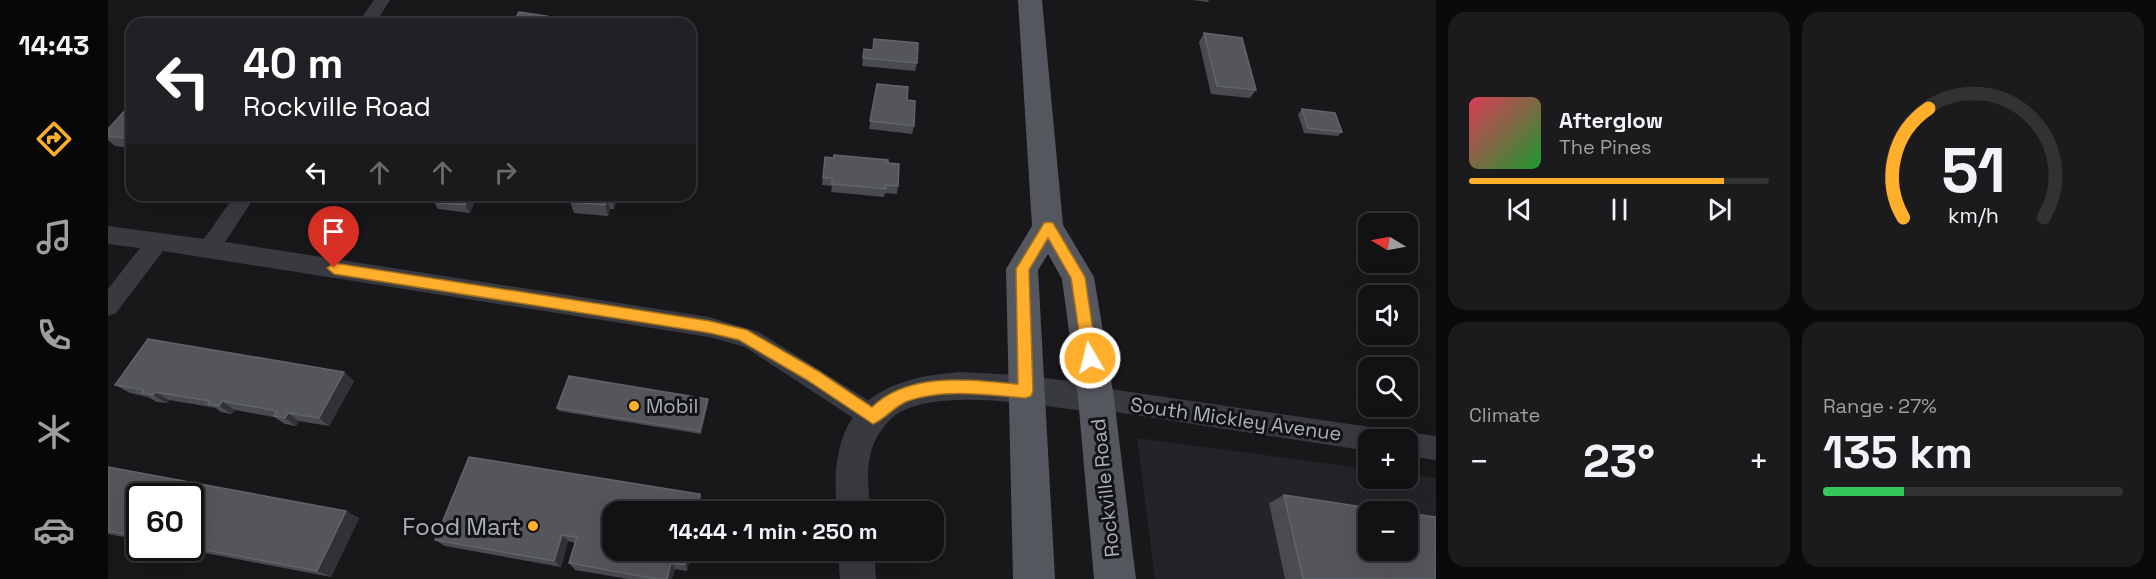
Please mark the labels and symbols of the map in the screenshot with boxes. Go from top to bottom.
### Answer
pin [308,206,359,268]
north arrow [1358,213,1418,273]
position arrow [1058,326,1122,390]
street label: South Mickley Avenue [1129,391,1343,447]
place label: Mobil [646,393,698,419]
marker: Mobil [627,399,641,413]
street label: Rockville Road [1085,417,1125,559]
speed limit sign: 60 [126,483,204,561]
place label: Food Mart [402,511,521,542]
marker: Food Mart [526,519,540,533]

